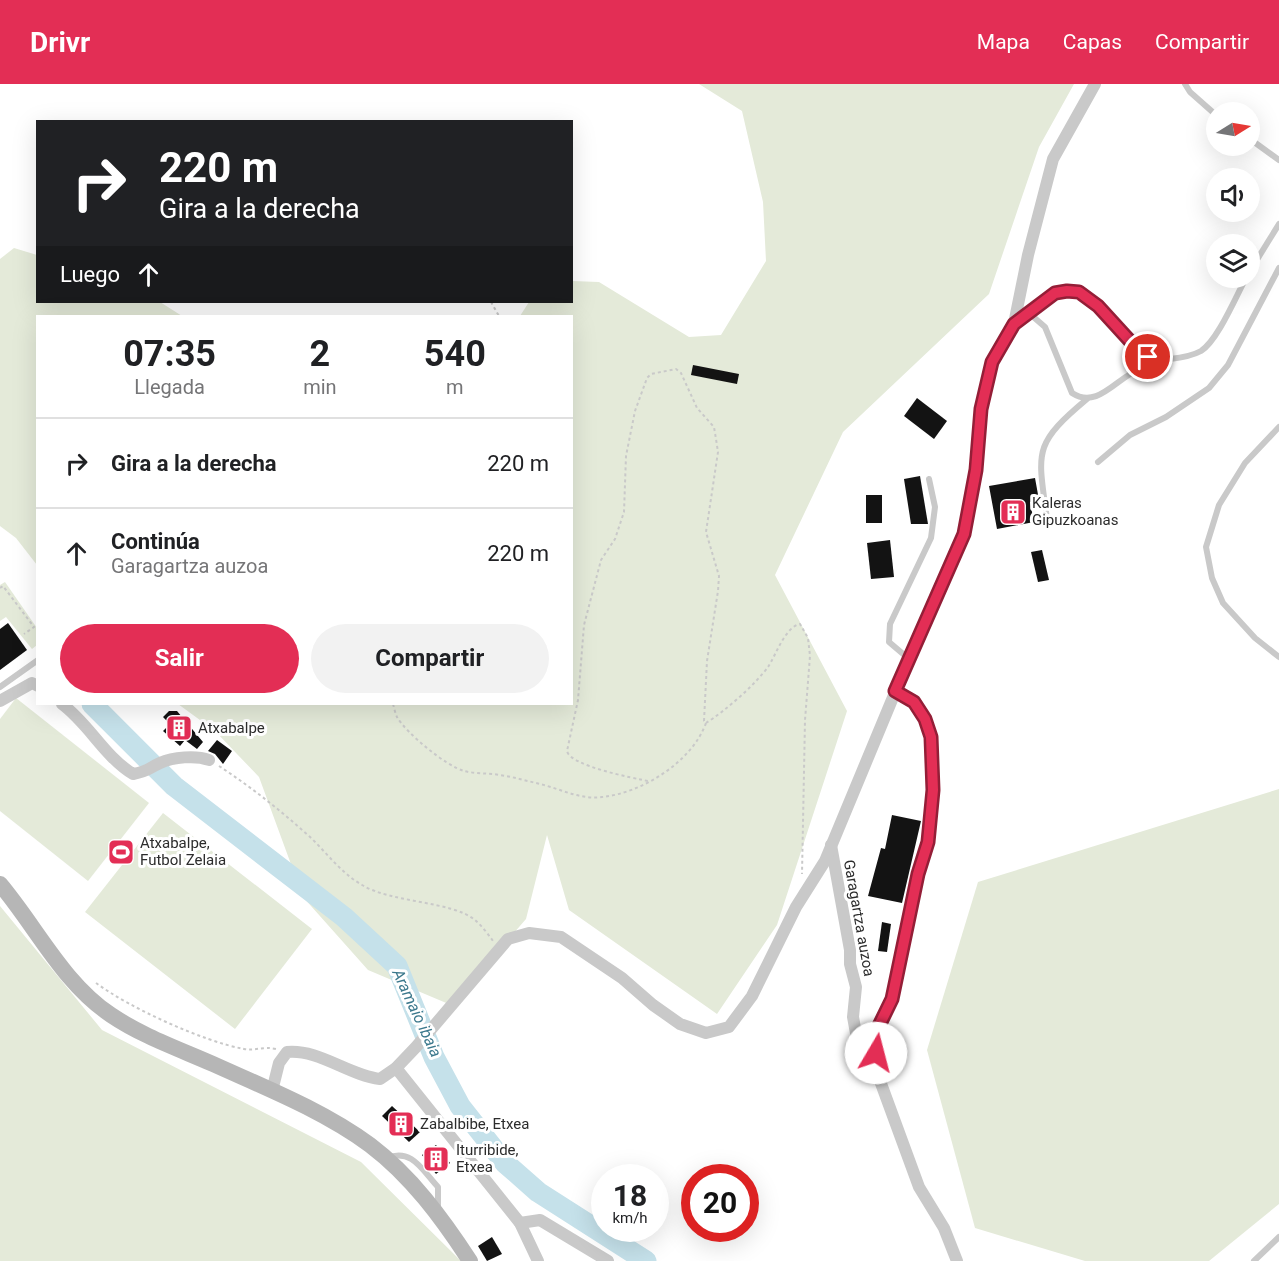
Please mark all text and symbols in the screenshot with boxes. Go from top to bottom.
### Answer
text: Drivr [30,26,90,59]
text: Mapa [977,30,1030,54]
text: Capas [1063,30,1122,54]
text: Compartir [1155,30,1249,54]
north arrow [1206,102,1260,156]
map controls [1206,102,1260,288]
text: 220 m [159,143,278,192]
icon: right [60,144,138,222]
button: sound [1206,168,1260,222]
text: Gira a la derecha [159,193,360,225]
button: layers [1206,234,1260,288]
icon: ahead [132,258,165,291]
text: Luego [60,262,120,287]
pin [1122,331,1173,382]
text: 07:35 [123,333,216,375]
text: 2 [310,333,330,375]
text: 540 [424,333,486,375]
icon: arrive [1131,340,1164,373]
text: Llegada [134,375,205,399]
text: min [303,375,337,399]
text: m [446,375,464,399]
icon: right [60,447,93,480]
text: Gira a la derecha [111,451,277,476]
text: 220 m [487,451,549,476]
place label: Kaleras Gipuzkoanas [1032,494,1119,529]
building icon: Kaleras Gipuzkoanas [998,497,1028,527]
text: Continúa [111,529,200,554]
icon: ahead [60,537,93,570]
text: 220 m [487,541,549,566]
text: Garagartza auzoa [111,554,268,578]
button: Salir [60,624,299,693]
button: Compartir [311,624,549,693]
building icon: Atxabalpe [164,713,194,743]
place label: Atxabalpe [198,719,265,737]
place label: Atxabalpe, Futbol Zelaia [140,834,226,869]
sports icon: Atxabalpe, Futbol Zelaia [106,837,136,867]
street label: Garagartza auzoa [840,858,878,978]
water label: Aramaio ibaia [388,965,446,1060]
position arrow [844,1021,908,1085]
building icon: Zabalbibe, Etxea [386,1109,416,1139]
place label: Zabalbibe, Etxea [420,1115,529,1133]
place label: Iturribide, Etxea [456,1141,519,1176]
building icon: Iturribide, Etxea [421,1144,451,1174]
speed limit sign: 20 [681,1164,759,1242]
text: 18 [613,1178,647,1213]
text: km/h [612,1209,648,1227]

